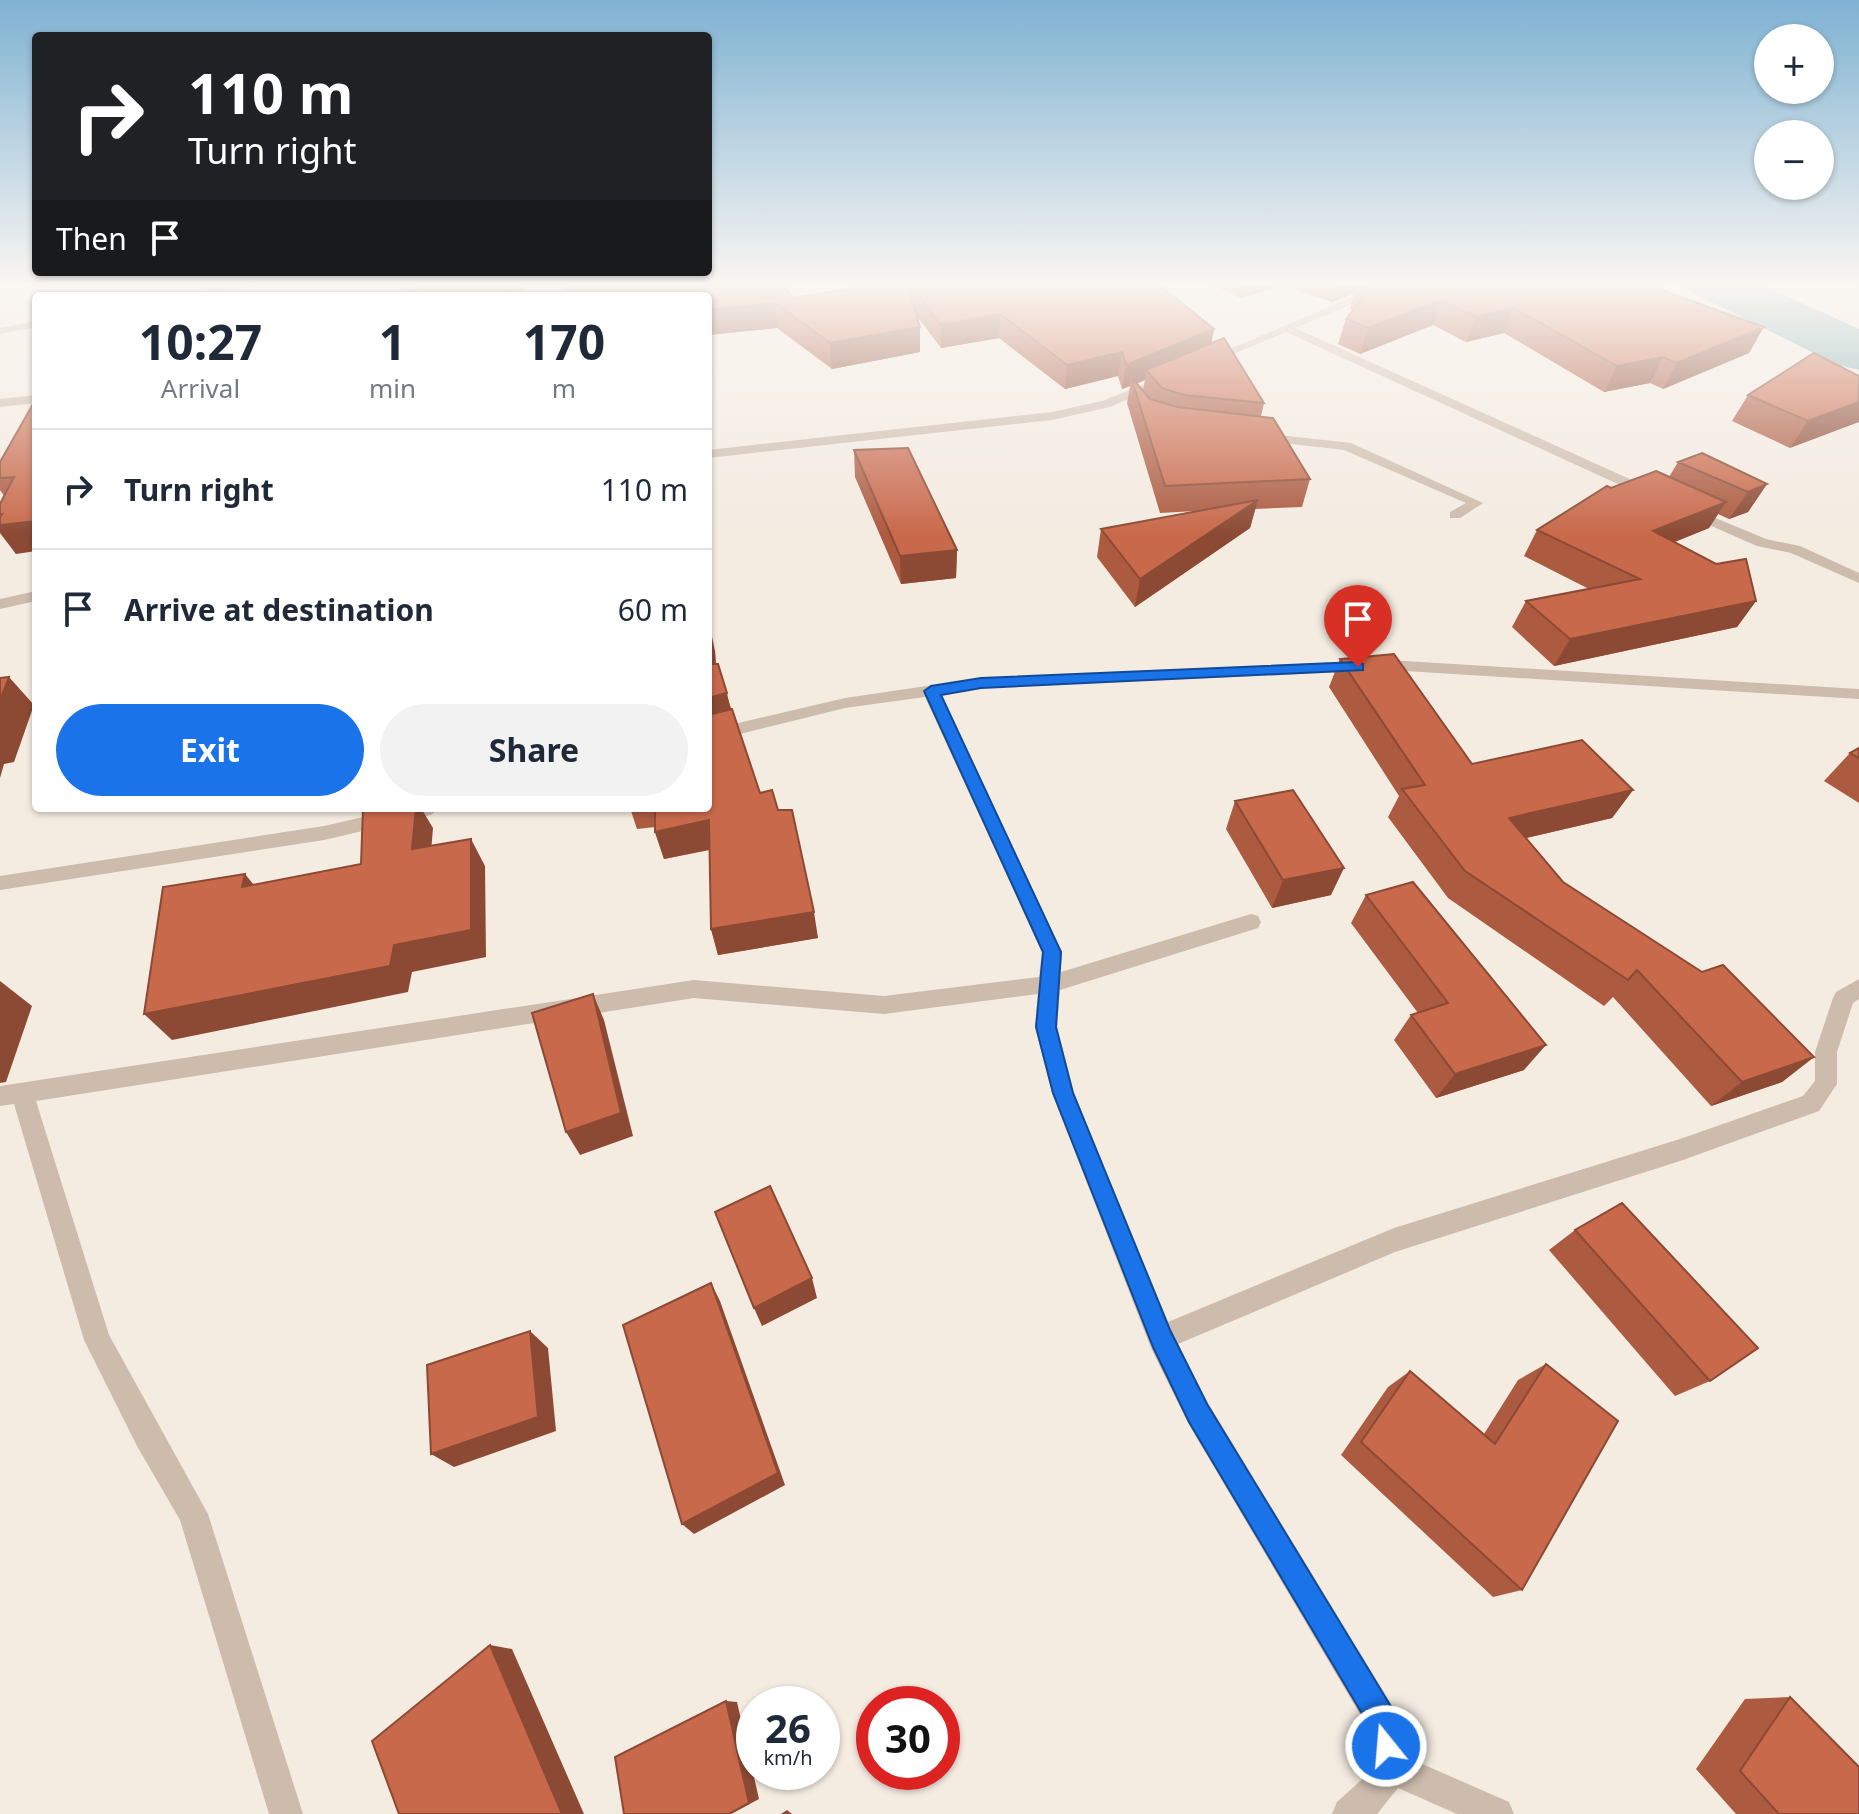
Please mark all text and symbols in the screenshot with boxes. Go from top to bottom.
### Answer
map controls [1754,24,1834,200]
button: + [1754,24,1834,104]
text: 110 m [188,54,353,130]
icon: right [56,64,160,168]
button: − [1754,120,1834,200]
text: Turn right [188,126,356,175]
icon: arrive [143,216,187,260]
text: Then [56,218,127,259]
text: 10:27 [139,309,262,374]
text: 1 [379,309,406,374]
text: 170 [523,309,605,374]
text: Arrival [161,370,240,406]
text: min [369,370,416,406]
text: m [552,370,576,406]
icon: right [56,467,100,511]
text: Turn right [124,469,274,510]
text: 110 m [601,469,688,510]
pin [1324,585,1392,667]
icon: arrive [56,587,100,631]
text: Arrive at destination [124,589,434,630]
text: 60 m [618,589,688,630]
icon: arrive [1336,597,1380,641]
button: Exit [56,704,364,796]
button: Share [380,704,688,796]
speed limit sign: 30 [856,1686,960,1790]
text: 26 [765,1700,811,1755]
position arrow [1344,1704,1428,1788]
text: km/h [763,1744,813,1771]

